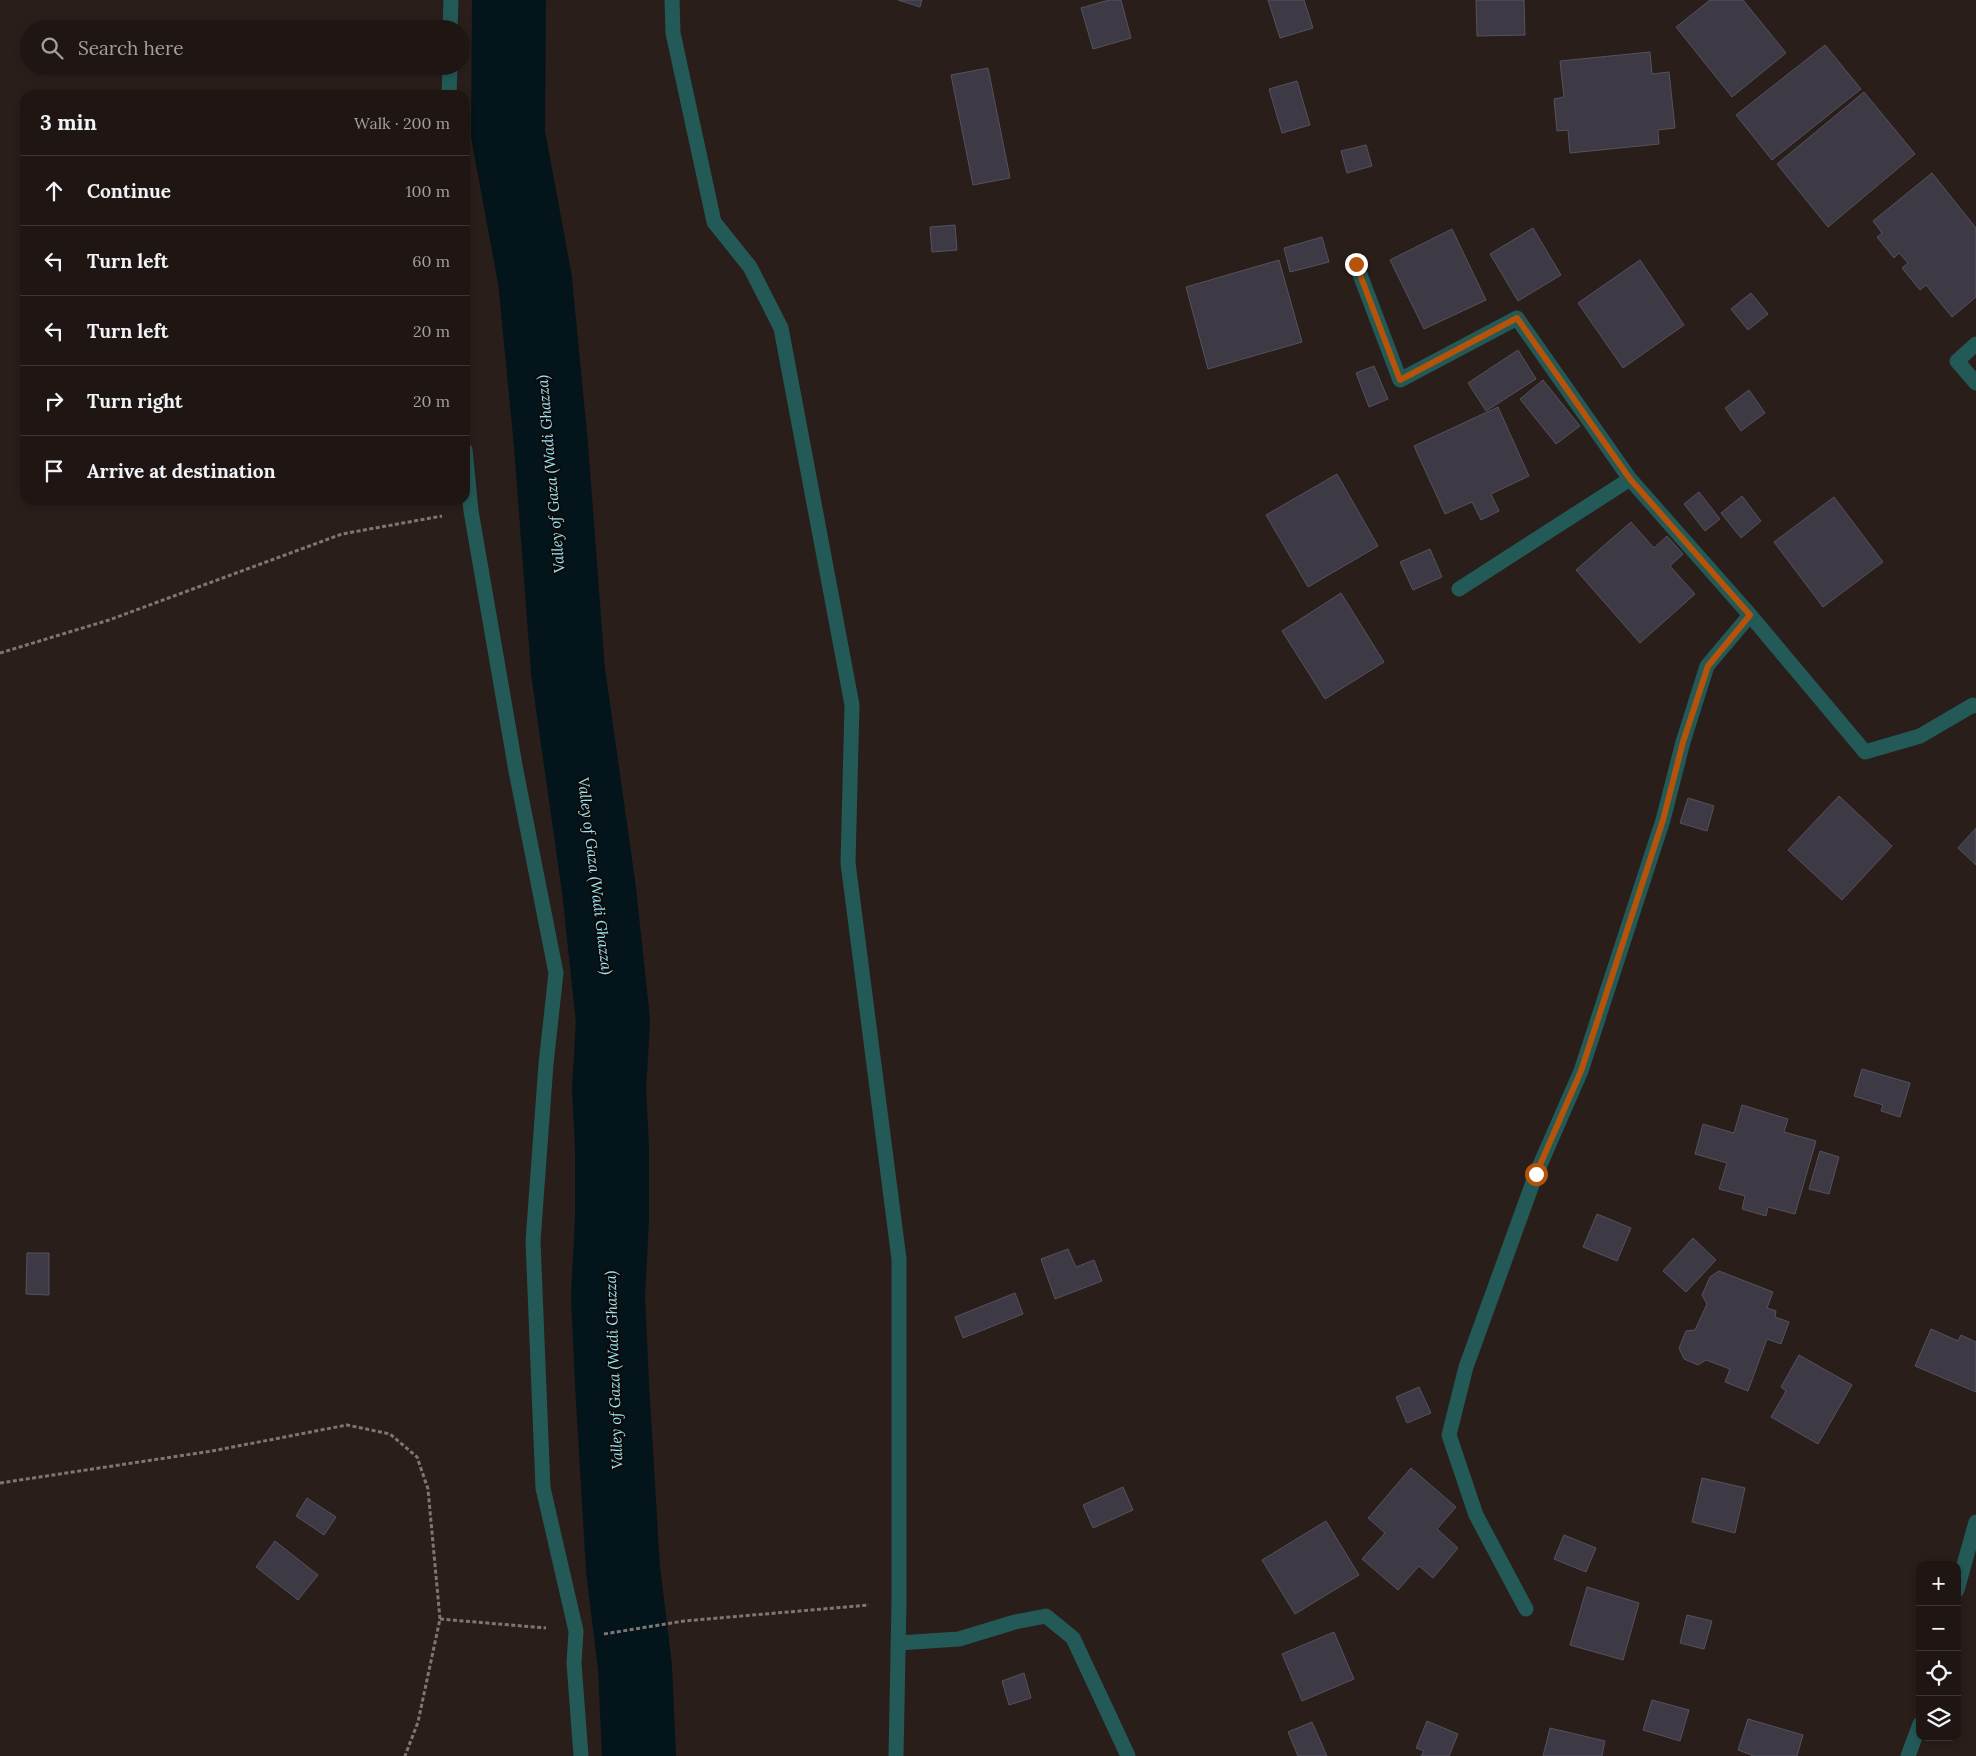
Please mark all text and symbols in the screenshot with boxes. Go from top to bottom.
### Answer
search box [20,20,470,75]
icon: search [38,34,66,62]
text: Search here [78,36,184,60]
text: 3 min [40,109,97,136]
text: Walk · 200 m [354,113,450,133]
icon: ahead [40,177,68,205]
text: Continue [87,179,171,203]
text: 100 m [406,181,450,201]
icon: left [40,247,68,275]
text: Turn left [87,249,168,273]
text: 60 m [412,251,450,271]
route end [1345,253,1368,276]
icon: left [40,317,68,345]
text: Turn left [87,319,168,343]
text: 20 m [413,321,450,341]
water label: Valley of Gaza (Wadi Ghazza) [532,374,570,574]
icon: right [40,387,68,415]
text: Turn right [87,389,183,413]
text: 20 m [413,391,450,411]
icon: arrive [40,457,68,485]
text: Arrive at destination [87,459,276,483]
water label: Valley of Gaza (Wadi Ghazza) [573,776,617,976]
route start [1525,1163,1548,1186]
water label: Valley of Gaza (Wadi Ghazza) [601,1270,627,1470]
map controls [1916,1561,1961,1741]
button: + [1916,1561,1961,1606]
button: − [1916,1606,1961,1651]
button: locate [1916,1651,1961,1696]
button: layers [1916,1696,1961,1741]

